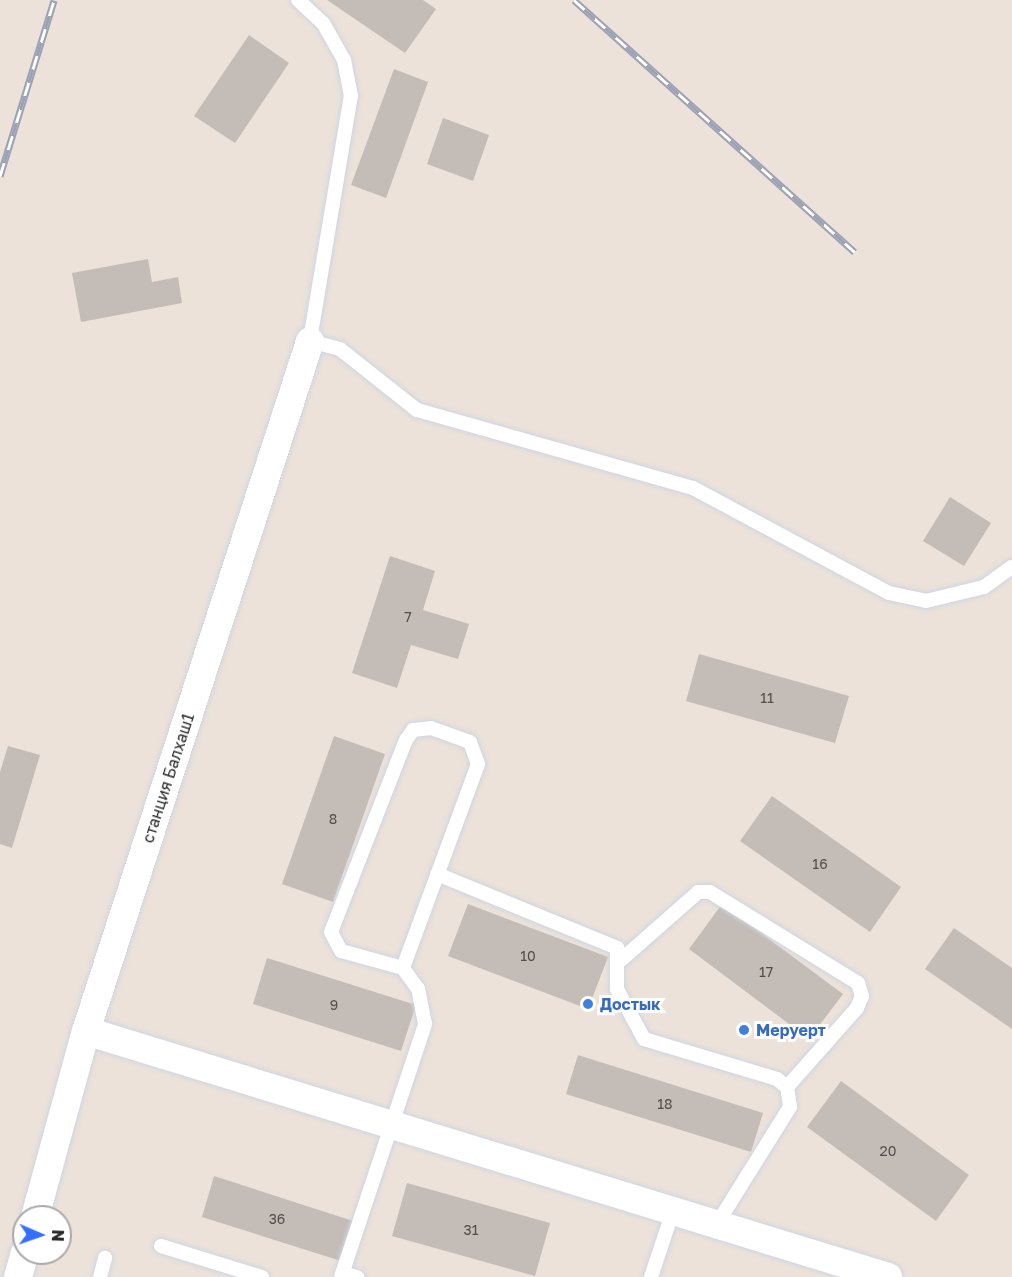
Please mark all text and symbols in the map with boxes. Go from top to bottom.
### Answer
house number: 7 [404,609,412,625]
house number: 11 [760,690,774,706]
street label: станция Балхаш1 [138,711,198,845]
house number: 8 [329,811,337,827]
house number: 16 [812,856,828,872]
house number: 10 [520,948,536,964]
house number: 17 [759,964,773,980]
place label: Достык [600,994,661,1014]
house number: 9 [330,997,338,1013]
marker: Достык [581,997,595,1011]
place label: Меруерт [756,1020,826,1040]
marker: Меруерт [737,1023,751,1037]
house number: 18 [657,1096,673,1112]
house number: 20 [880,1143,896,1159]
north arrow [12,1205,72,1265]
house number: 36 [269,1211,285,1227]
house number: 31 [464,1222,478,1238]
text: N [48,1229,68,1242]

